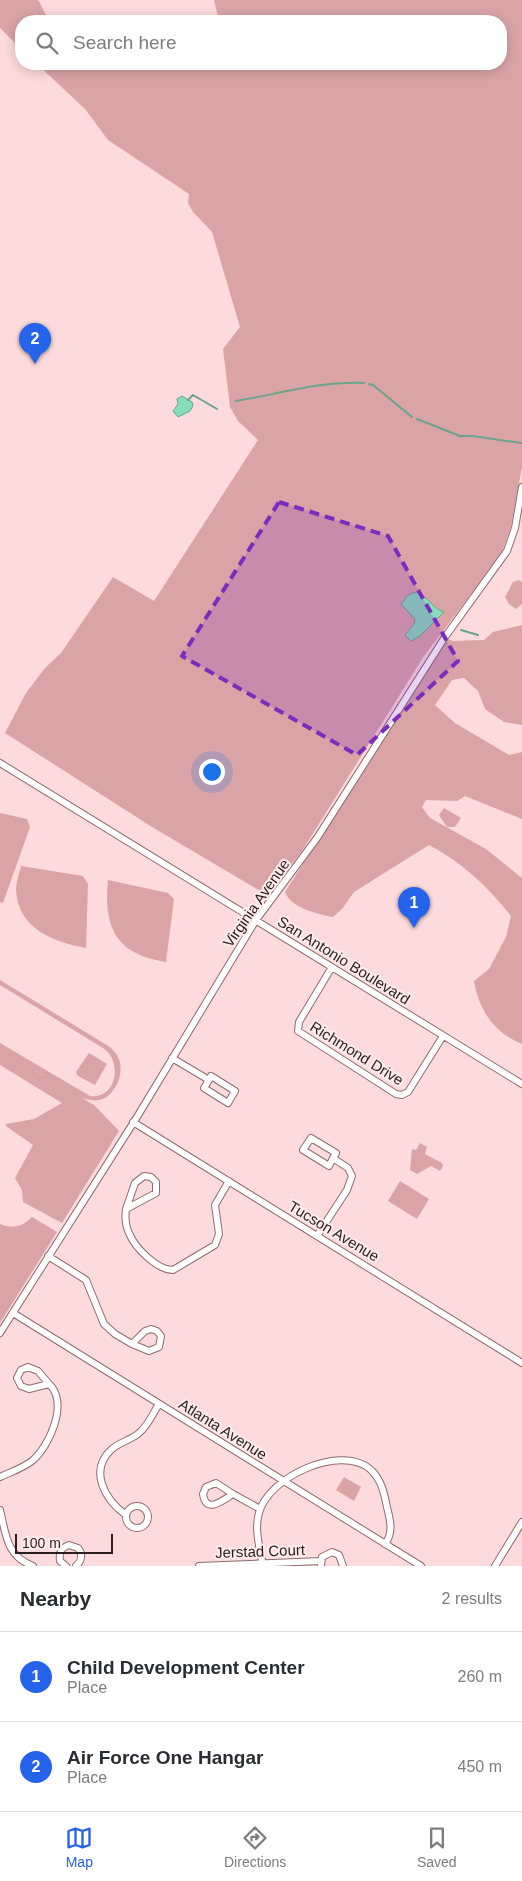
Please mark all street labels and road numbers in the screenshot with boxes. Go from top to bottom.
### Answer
street label: Virginia Avenue [219,856,293,950]
street label: San Antonio Boulevard [275,912,413,1008]
street label: Richmond Drive [307,1018,407,1088]
street label: Tucson Avenue [286,1197,382,1265]
street label: Atlanta Avenue [176,1395,270,1463]
street label: Jerstad Court [215,1541,306,1561]

